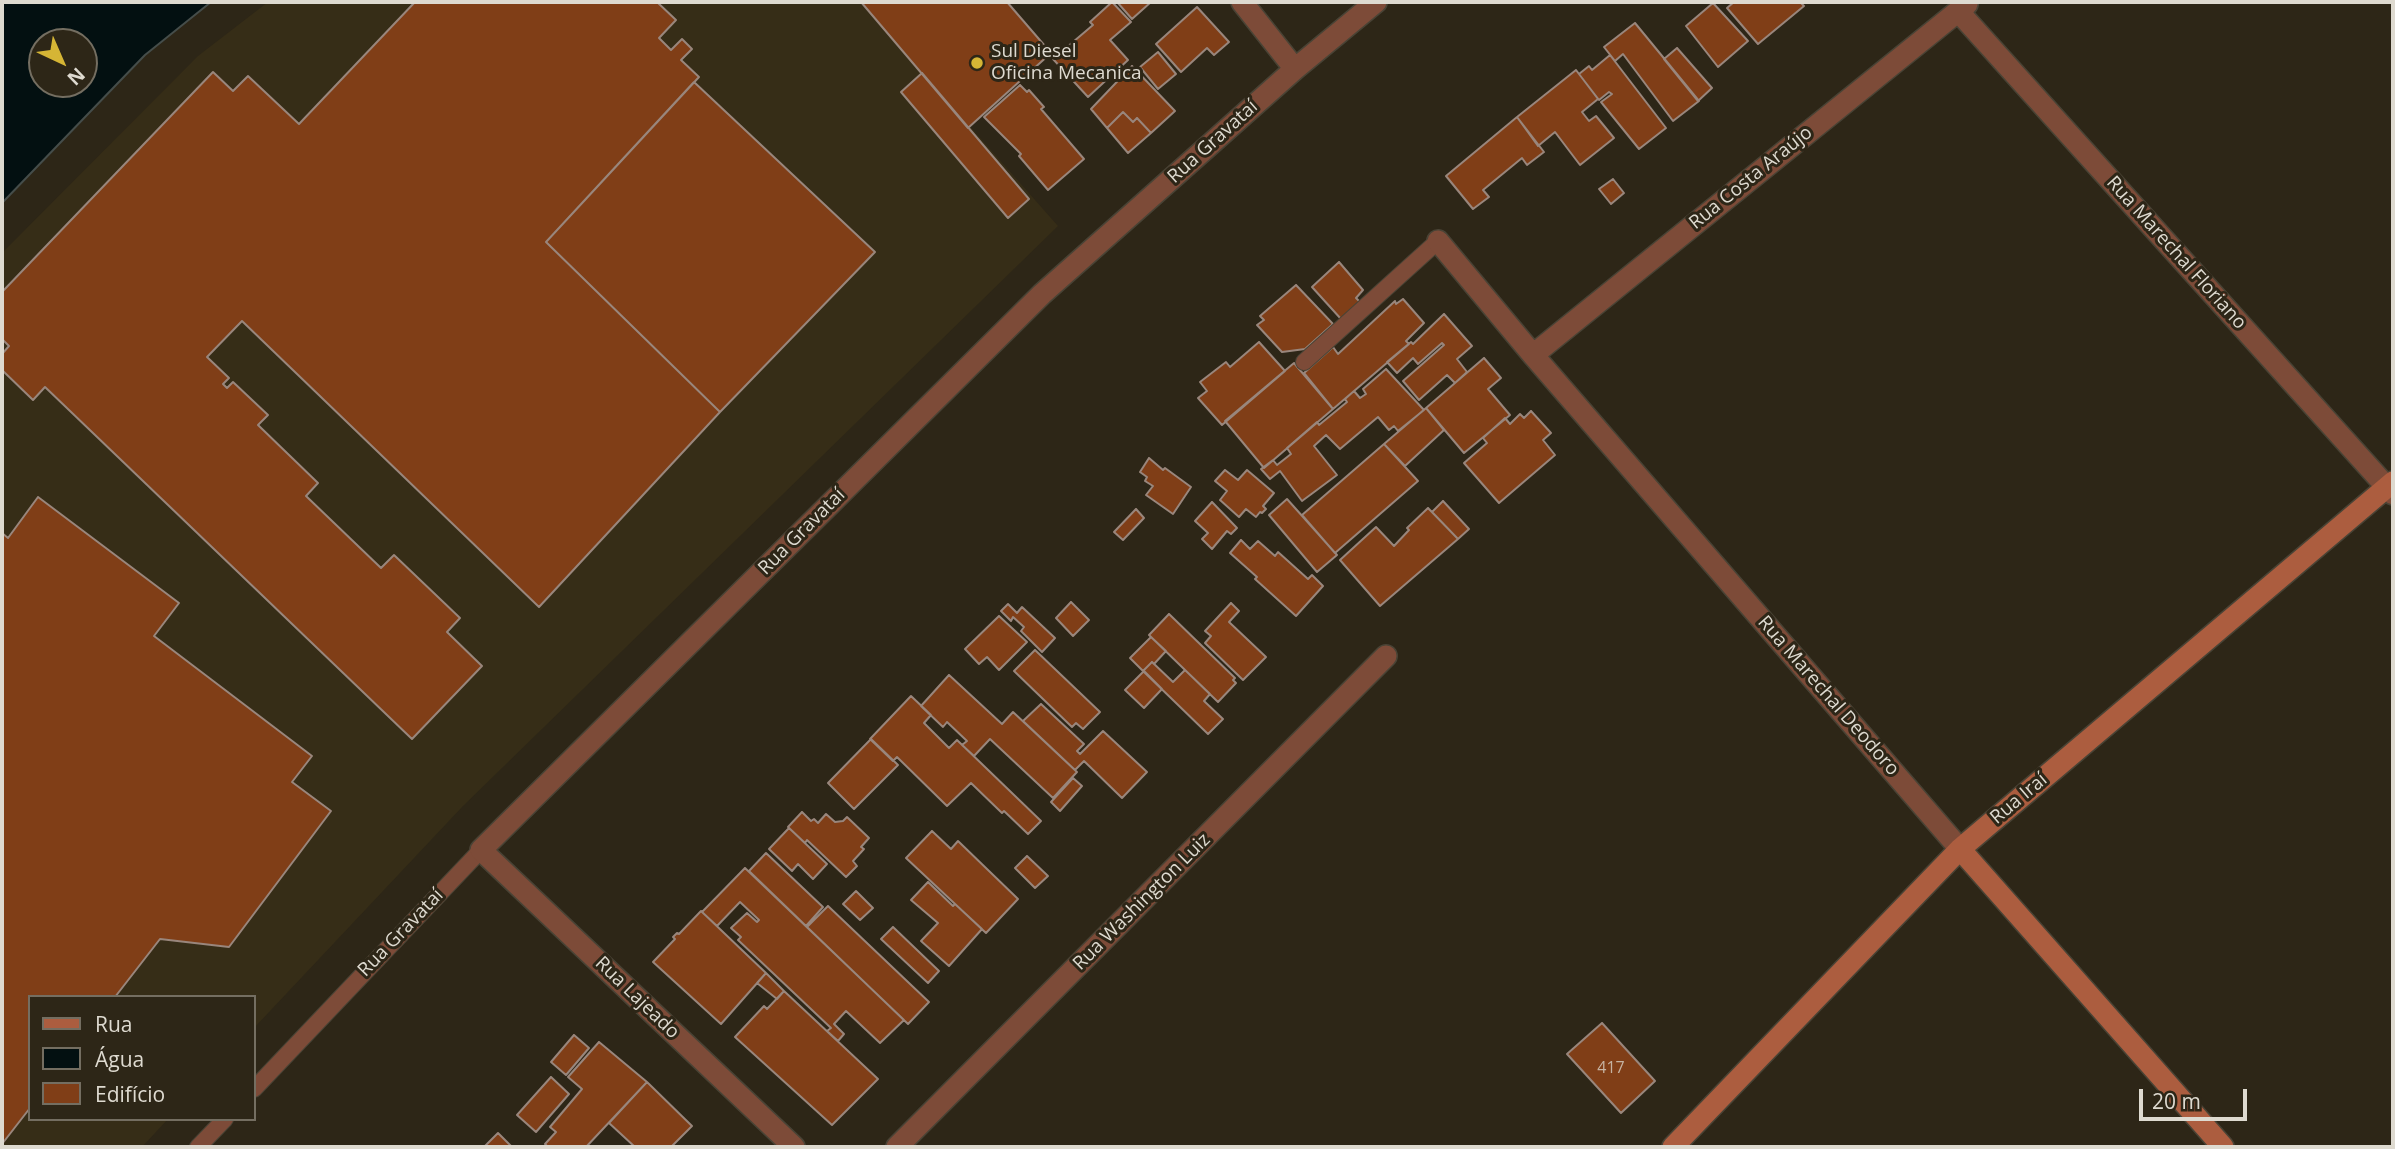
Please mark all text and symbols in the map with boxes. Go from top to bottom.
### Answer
north arrow [28,28,98,98]
place label: Sul Diesel Oficina Mecanica [991,41,1142,85]
marker: Sul Diesel Oficina Mecanica [969,55,985,71]
text: N [62,62,91,91]
street label: Rua Gravataí [1163,96,1263,188]
street label: Rua Costa Araújo [1685,121,1817,235]
street label: Rua Marechal Floriano [2101,172,2251,334]
street label: Rua Gravataí [754,484,850,580]
street label: Rua Marechal Deodoro [1752,611,1904,781]
street label: Rua Iraí [1986,769,2052,829]
street label: Rua Washington Luiz [1069,829,1215,975]
street label: Rua Gravataí [353,884,449,982]
street label: Rua Lajeado [590,952,684,1044]
legend [28,995,256,1121]
text: Rua [95,1010,133,1038]
text: Água [95,1045,144,1073]
house number: 417 [1597,1058,1625,1078]
scale bar [2143,1076,2252,1120]
text: Edifício [95,1080,165,1108]
text: 20 m [2152,1087,2201,1115]

